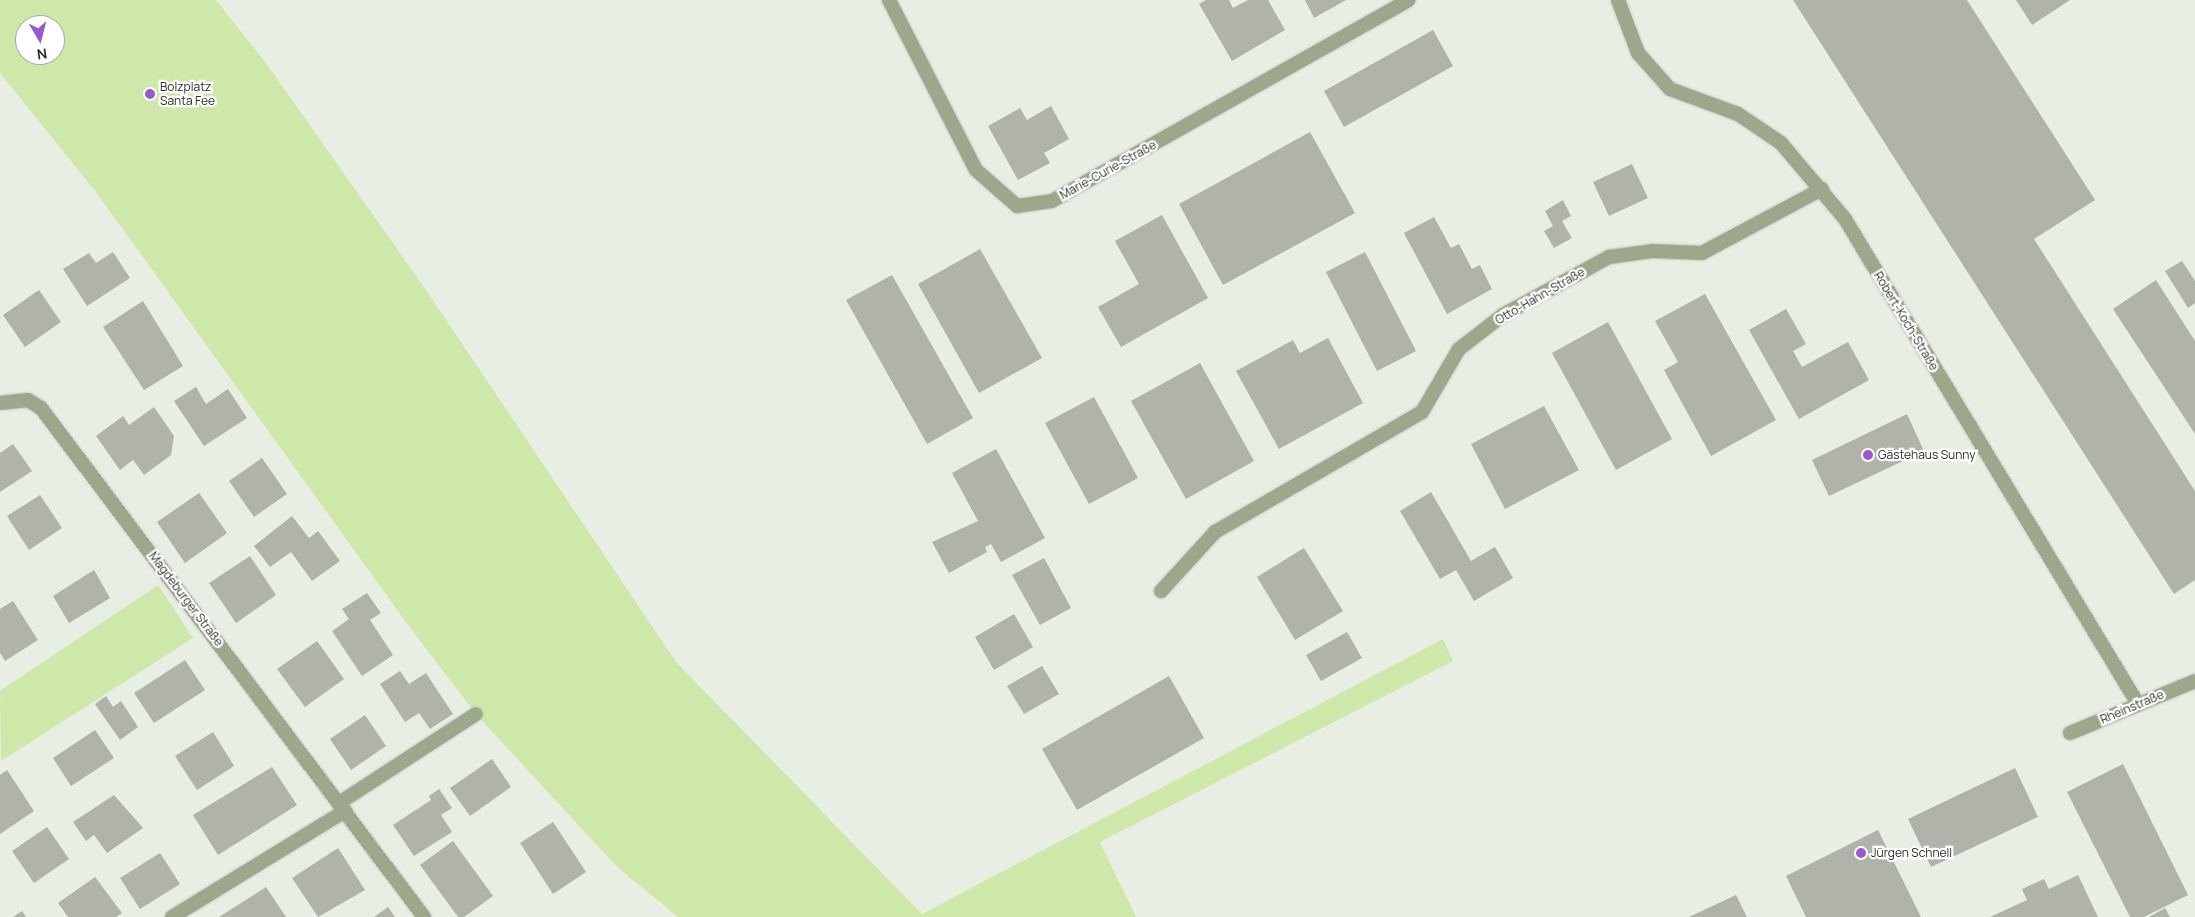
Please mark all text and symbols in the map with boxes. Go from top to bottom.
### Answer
north arrow [15,15,65,65]
text: N [36,44,48,64]
place label: Bolzplatz Santa Fee [160,80,215,108]
marker: Bolzplatz Santa Fee [144,88,156,100]
street label: Marie-Curie-Straße [1057,138,1159,202]
street label: Otto-Hahn-Straße [1493,265,1587,327]
street label: Robert-Koch-Straße [1871,269,1941,373]
place label: Gästehaus Sunny [1878,448,1975,462]
marker: Gästehaus Sunny [1862,449,1874,461]
street label: Magdeburger Straße [146,549,226,649]
street label: Rheinstraße [2098,687,2166,727]
place label: Jürgen Schnell [1871,846,1952,860]
marker: Jürgen Schnell [1855,847,1867,859]

